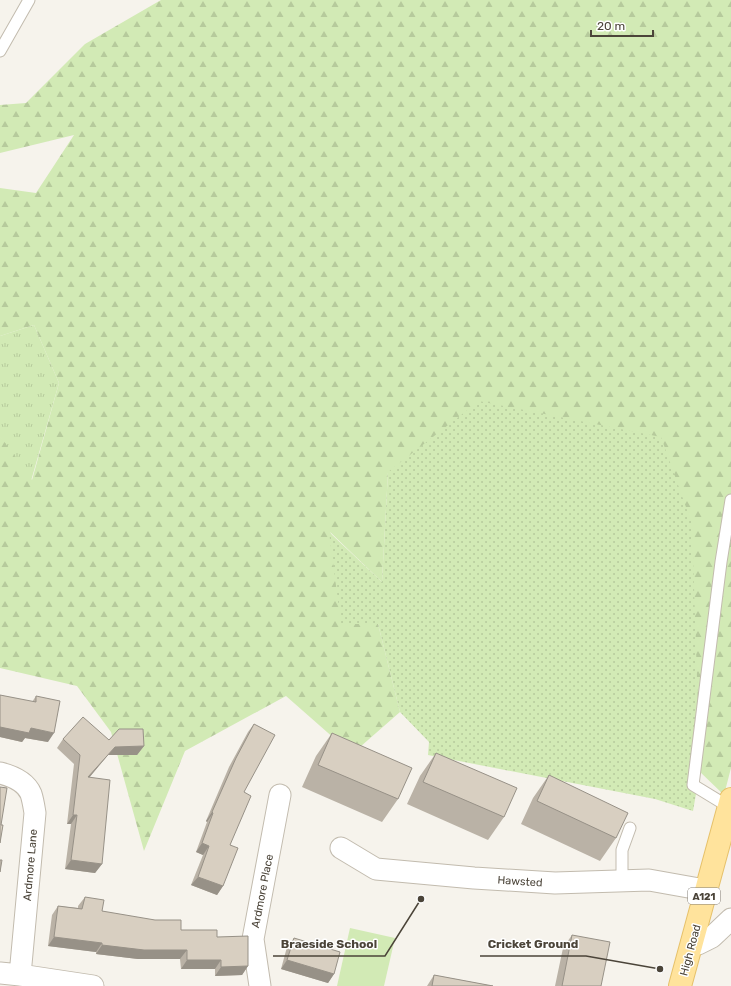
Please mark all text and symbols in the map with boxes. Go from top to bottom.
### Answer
scale bar [591,12,653,38]
text: 20 m [597,19,625,33]
street label: Ardmore Lane [21,829,40,902]
street label: Ardmore Place [249,853,276,929]
street label: Hawsted [497,873,543,890]
road number: A121 [688,888,720,904]
street label: High Road [677,923,704,977]
callout: Braeside School [273,932,385,956]
callout: Cricket Ground [480,932,586,956]
text: Braeside School [281,937,377,951]
text: Cricket Ground [488,937,578,951]

